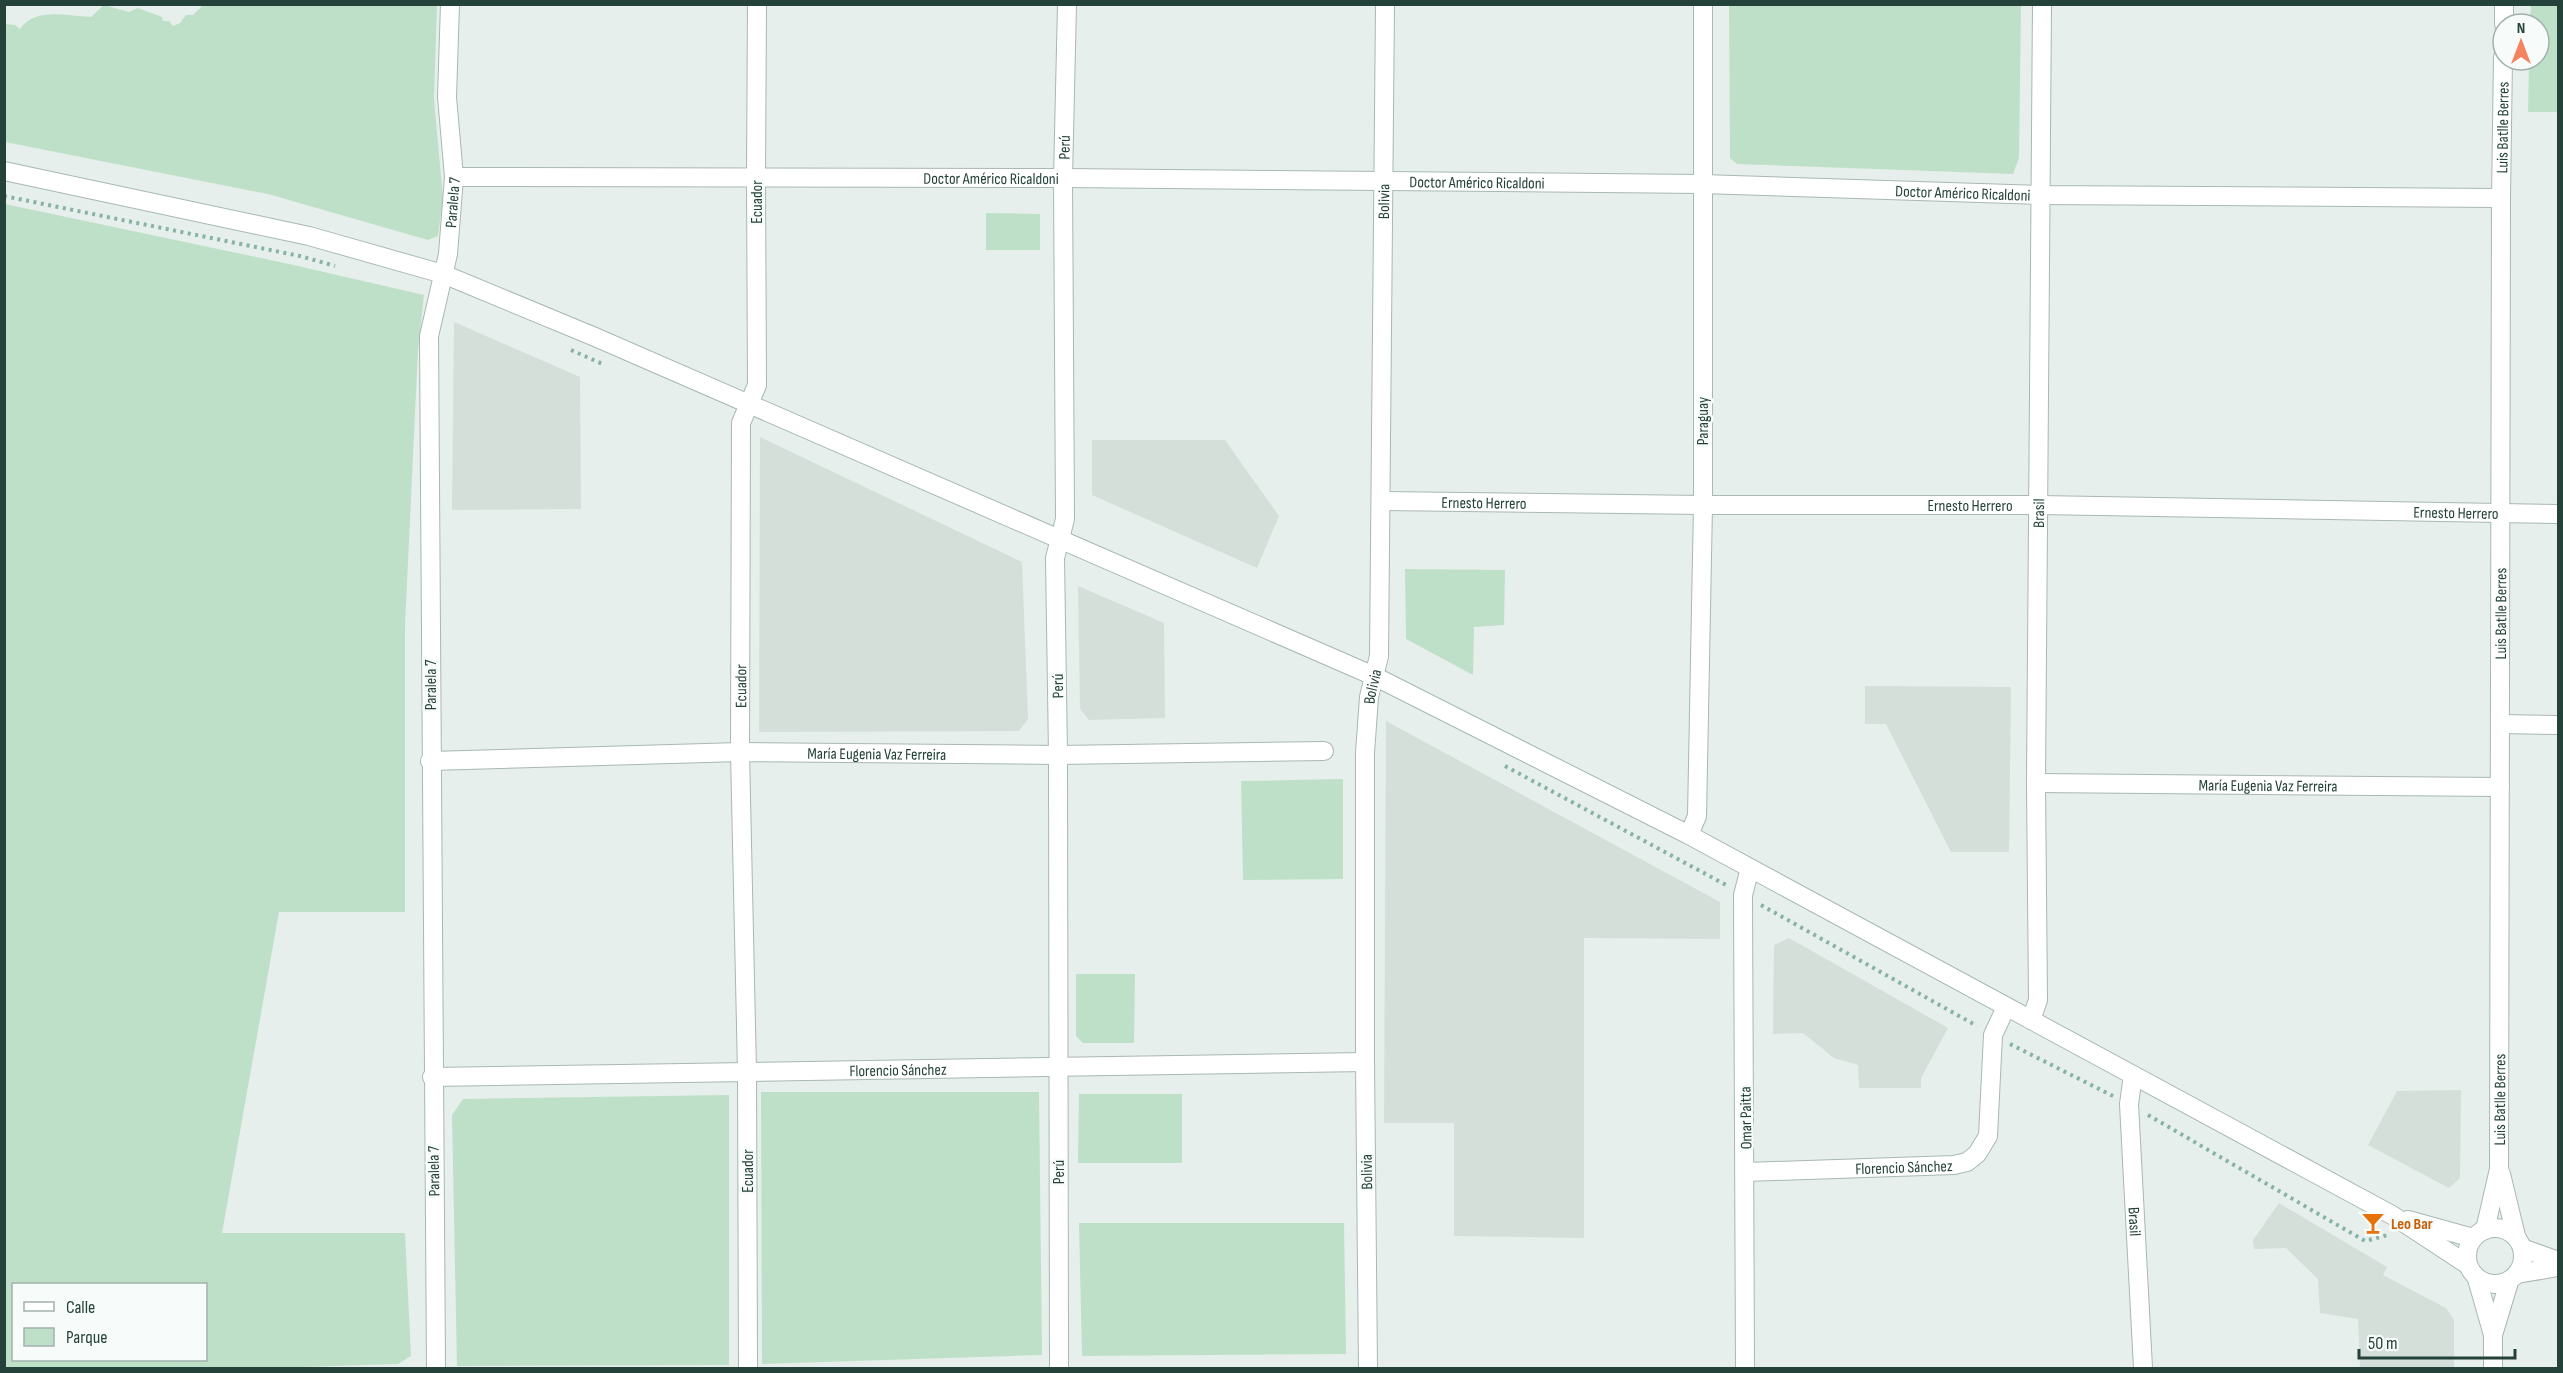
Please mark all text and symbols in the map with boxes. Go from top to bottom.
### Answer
north arrow [2491,12,2551,72]
text: N [2517,19,2525,38]
street label: Luis Batlle Berres [2493,81,2514,174]
street label: Perú [1055,135,1075,160]
street label: Doctor Américo Ricaldoni [923,170,1059,189]
street label: Doctor Américo Ricaldoni [1409,173,1545,194]
street label: Paralela 7 [442,176,465,229]
street label: Ecuador [748,180,767,224]
street label: Doctor Américo Ricaldoni [1895,182,2031,206]
street label: Bolivia [1375,184,1394,219]
street label: Paraguay [1694,397,1713,445]
street label: Ernesto Herrero [1441,494,1527,514]
street label: Ernesto Herrero [1927,497,2013,516]
street label: Brasil [2030,498,2049,528]
street label: Ernesto Herrero [2413,503,2499,524]
street label: Luis Batlle Berres [2492,567,2511,660]
street label: Paralela 7 [422,659,441,710]
street label: Ecuador [732,664,751,708]
street label: Bolivia [1361,667,1386,705]
street label: Perú [1049,674,1068,698]
street label: María Eugenia Vaz Ferreira [807,745,946,765]
street label: María Eugenia Vaz Ferreira [2198,776,2338,797]
street label: Luis Batlle Berres [2491,1053,2510,1145]
street label: Florencio Sánchez [849,1061,947,1081]
street label: Omar Paitta [1736,1086,1757,1150]
street label: Paralela 7 [425,1145,444,1196]
street label: Ecuador [739,1149,758,1193]
street label: Bolivia [1358,1154,1377,1190]
street label: Florencio Sánchez [1855,1157,1953,1179]
street label: Perú [1050,1160,1069,1184]
street label: Brasil [2123,1206,2144,1237]
bar icon: Leo Bar [2360,1210,2386,1236]
place label: Leo Bar [2391,1215,2433,1234]
legend [12,1283,207,1361]
text: Calle [66,1297,95,1318]
scale bar [2359,1322,2515,1360]
text: Parque [66,1327,107,1348]
text: 50 m [2368,1333,2398,1354]

